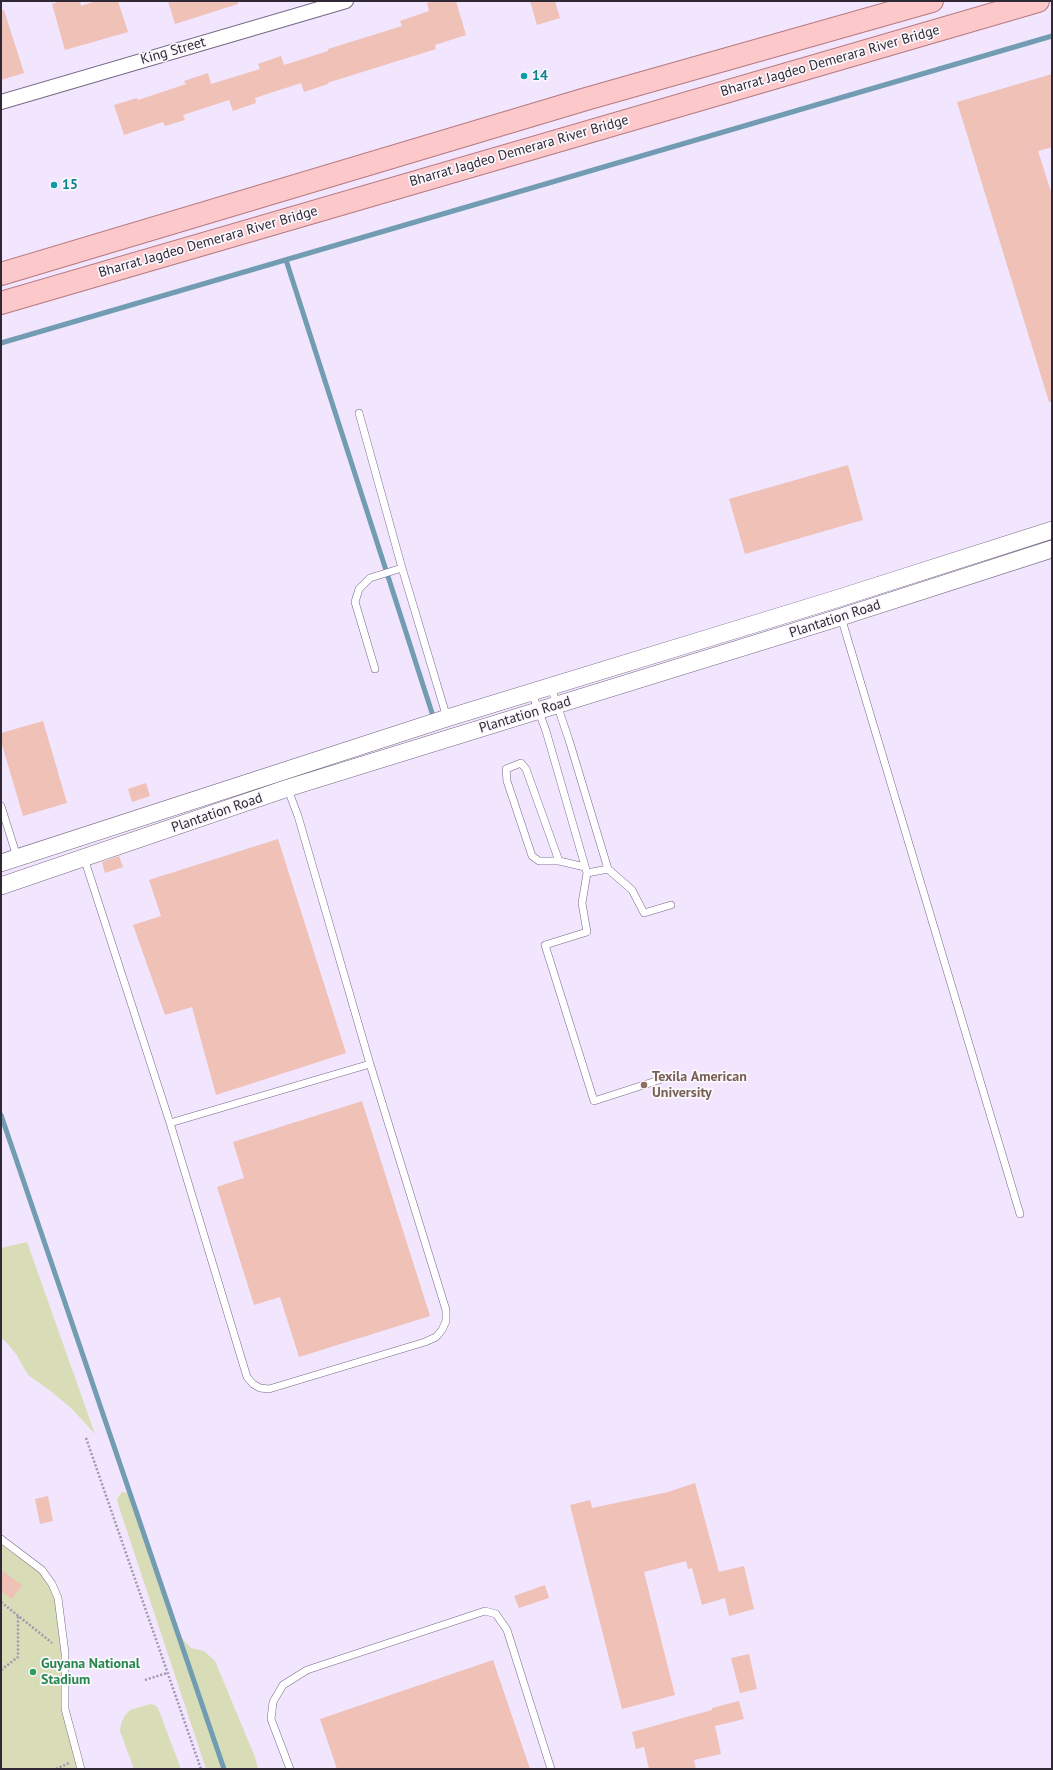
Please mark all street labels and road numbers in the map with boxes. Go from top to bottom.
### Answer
street label: Bharrat Jagdeo Demerara River Bridge [719,22,941,100]
street label: King Street [139,34,207,68]
street label: Bharrat Jagdeo Demerara River Bridge [408,112,630,190]
street label: Bharrat Jagdeo Demerara River Bridge [97,203,319,281]
street label: Plantation Road [787,596,883,642]
street label: Plantation Road [477,693,573,737]
street label: Plantation Road [169,790,265,836]

